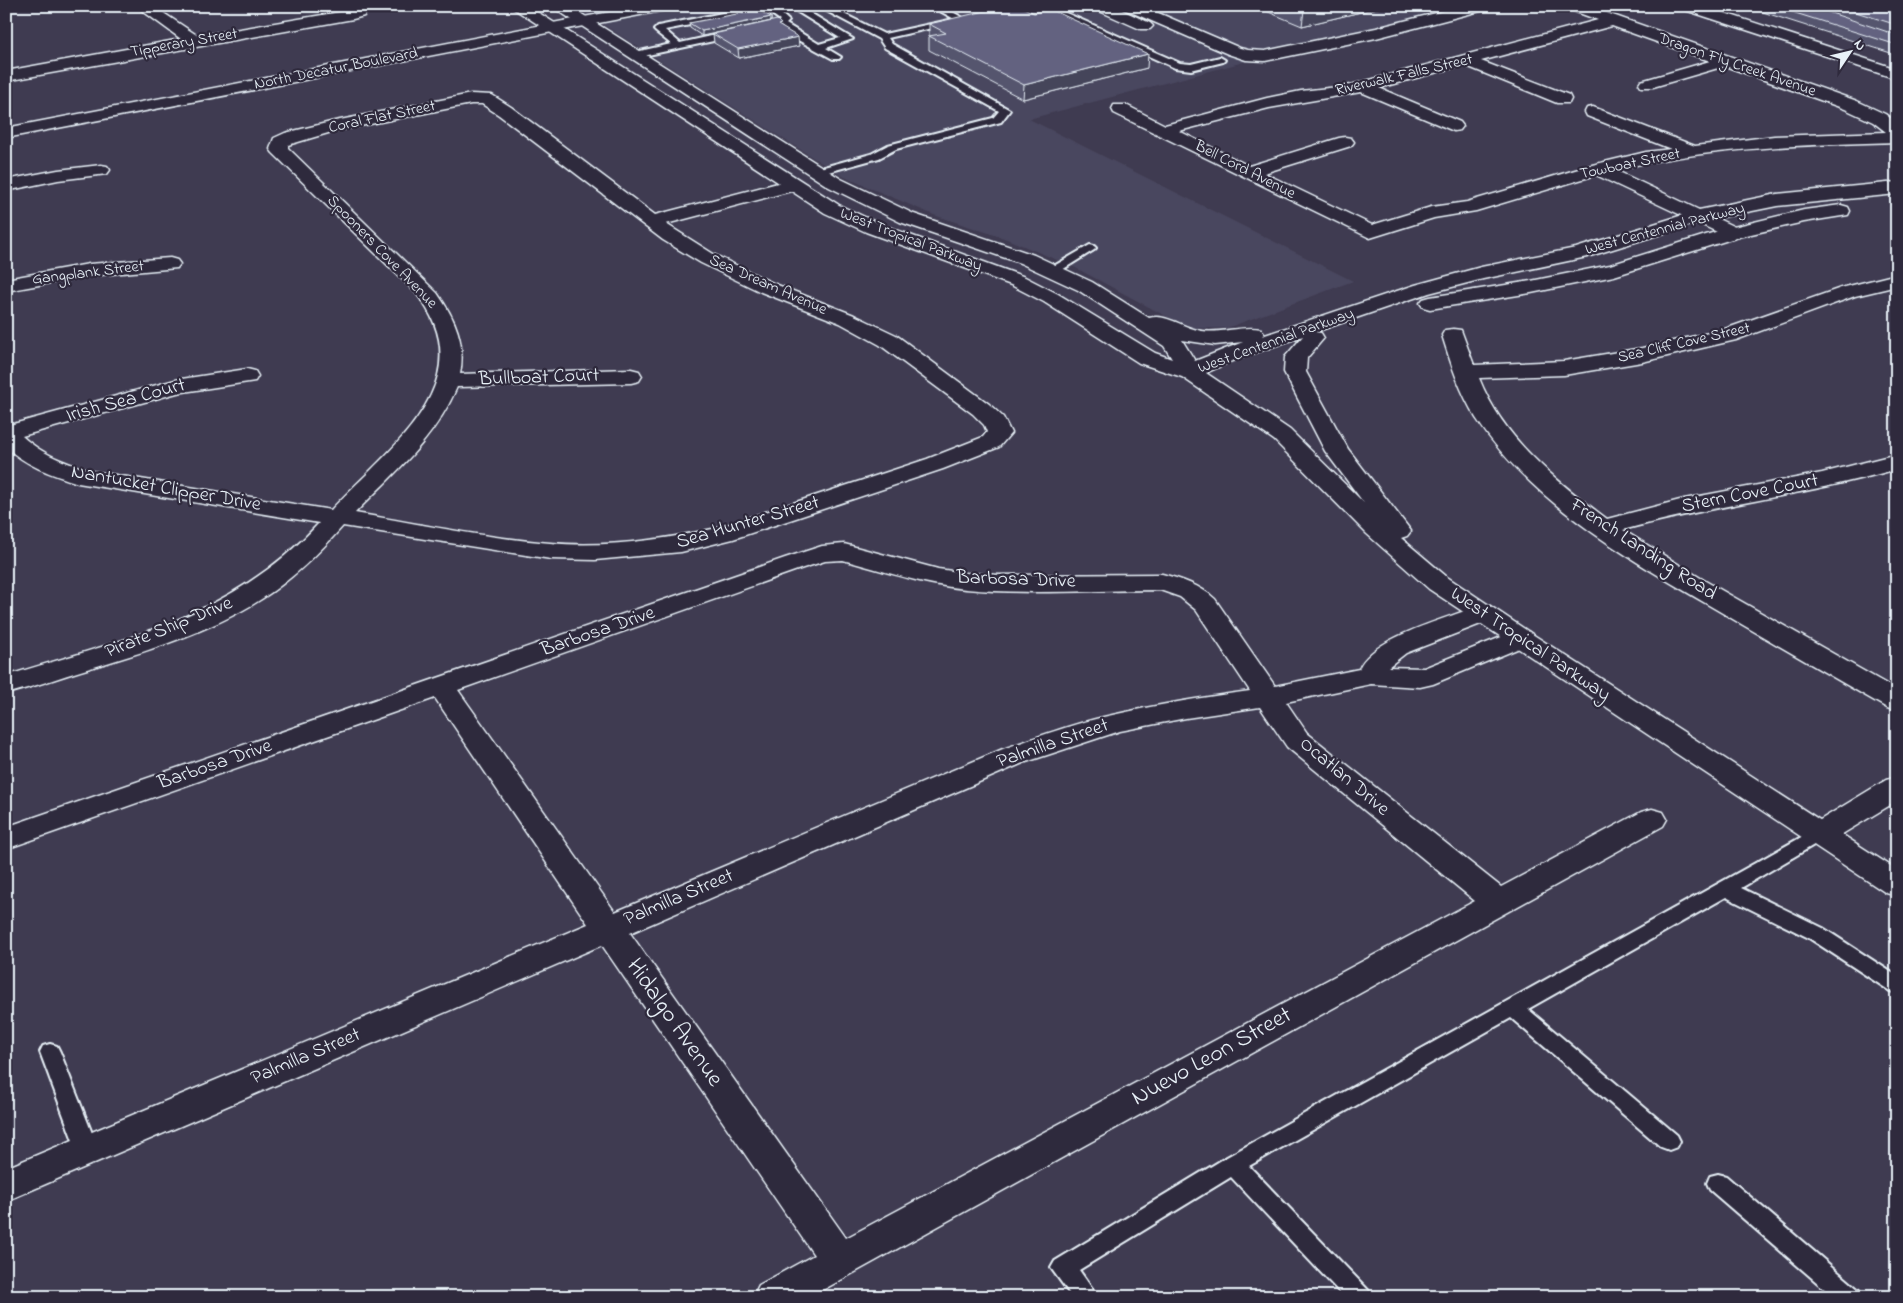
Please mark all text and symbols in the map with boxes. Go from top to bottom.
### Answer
street label: Tipperary Street [129,22,240,64]
street label: Dragon Fly Creek Avenue [1654,26,1820,104]
north arrow [1826,28,1876,78]
text: N [1848,36,1871,55]
street label: North Decatur Boulevard [252,41,420,97]
street label: Riverwalk Falls Street [1333,47,1476,102]
street label: Coral Flat Street [326,94,438,140]
street label: Bell Cord Avenue [1190,134,1300,206]
street label: Towboat Street [1578,142,1683,186]
street label: Spooners Cove Avenue [321,190,443,315]
street label: West Centennial Parkway [1582,196,1748,262]
street label: West Tropical Parkway [836,202,986,278]
street label: Sea Dream Avenue [705,248,832,322]
street label: Gangplank Street [31,254,146,292]
street label: West Centennial Parkway [1195,302,1357,380]
street label: Sea Cliff Cove Street [1615,316,1753,370]
street label: Bullboat Court [477,361,600,395]
street label: Irish Sea Court [63,371,189,431]
street label: Nantucket Clipper Drive [69,458,263,520]
street label: Stern Cove Court [1679,466,1821,521]
street label: Sea Hunter Street [673,489,823,557]
street label: French Landing Road [1562,491,1722,609]
street label: Barbosa Drive [955,563,1076,597]
street label: West Tropical Parkway [1444,580,1616,710]
street label: Pirate Ship Drive [101,589,237,667]
street label: Barbosa Drive [536,599,659,665]
street label: Palmilla Street [993,711,1113,777]
street label: Ocatlan Drive [1292,730,1396,824]
street label: Barbosa Drive [153,732,276,798]
street label: Palmilla Street [620,862,739,934]
street label: Hidalgo Avenue [617,952,731,1095]
street label: Nuevo Leon Street [1125,998,1299,1116]
street label: Palmilla Street [247,1021,366,1093]

